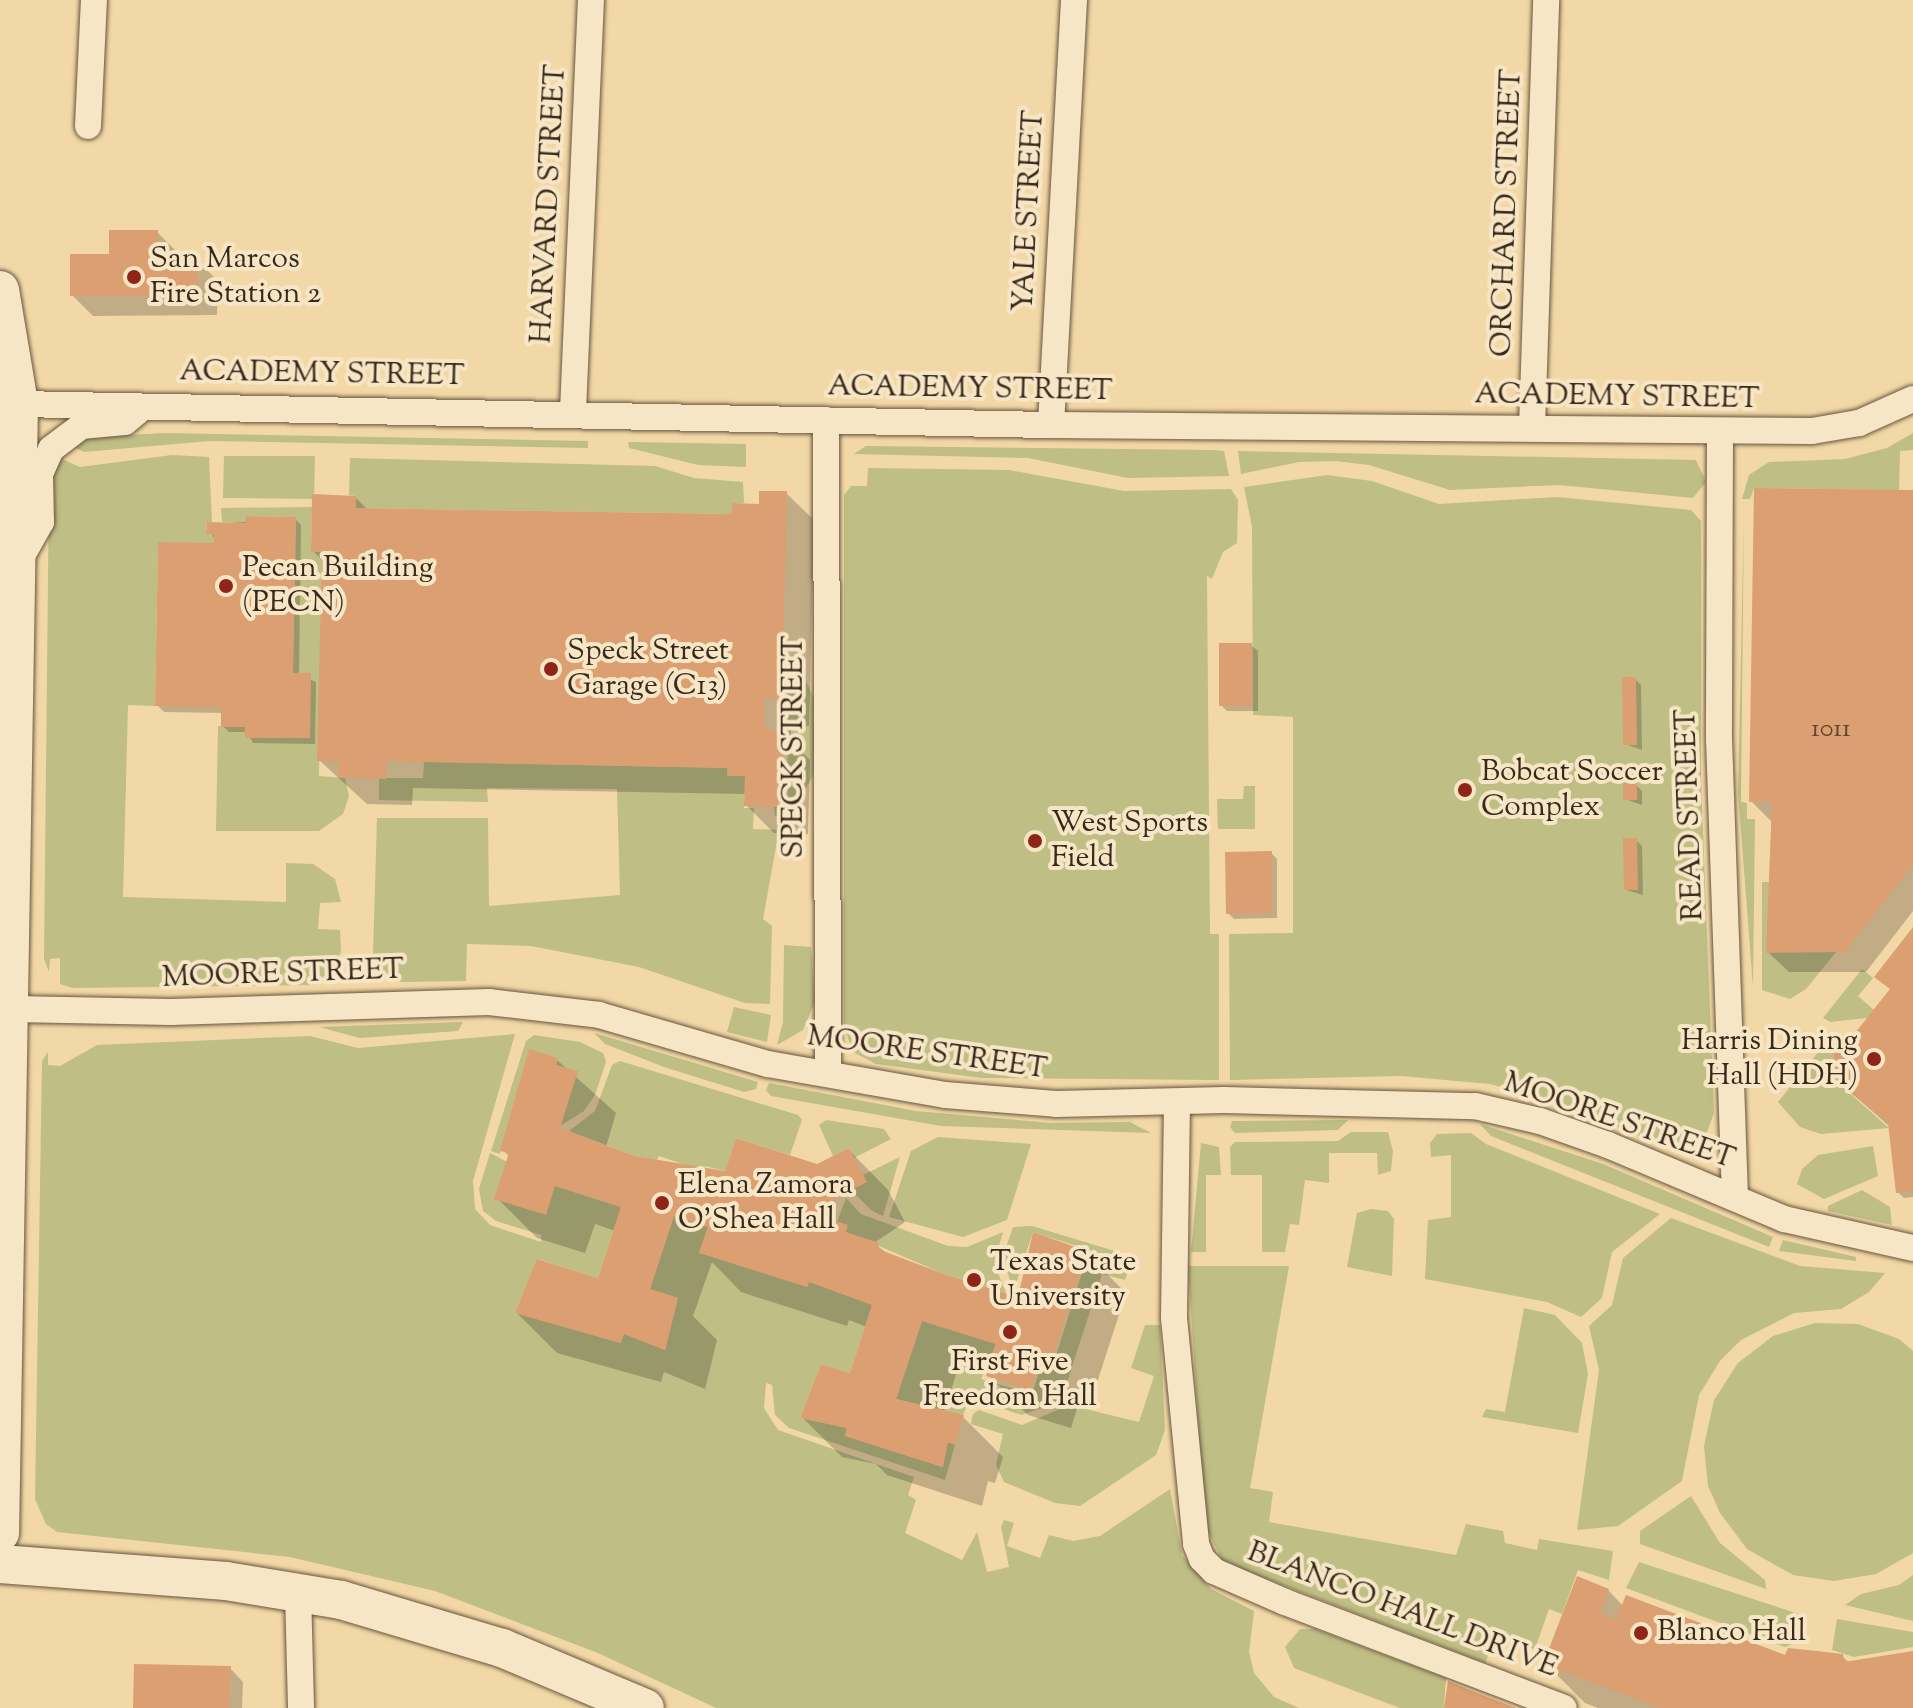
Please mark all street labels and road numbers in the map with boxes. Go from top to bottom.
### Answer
street label: HARVARD STREET [525,63,575,345]
street label: ORCHARD STREET [1485,68,1531,358]
street label: YALE STREET [1007,109,1053,313]
street label: ACADEMY STREET [179,355,465,395]
street label: ACADEMY STREET [827,370,1113,410]
street label: ACADEMY STREET [1474,378,1760,418]
street label: SPECK STREET [777,635,813,859]
street label: READ STREET [1669,708,1713,922]
street label: MOORE STREET [161,953,405,997]
street label: MOORE STREET [805,1019,1049,1089]
street label: MOORE STREET [1499,1066,1739,1178]
street label: BLANCO HALL DRIVE [1242,1535,1562,1687]

